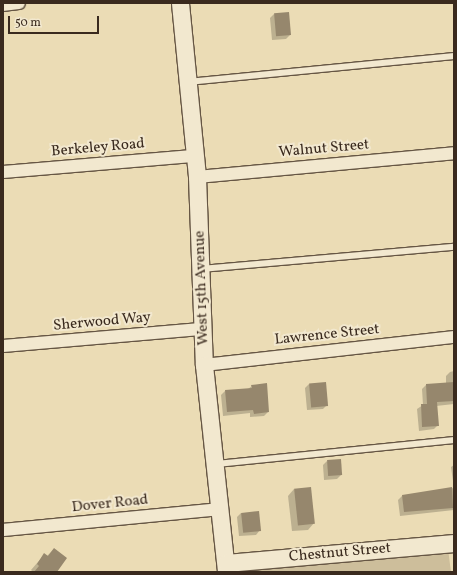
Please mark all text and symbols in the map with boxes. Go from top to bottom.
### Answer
scale bar [10,8,101,34]
text: 50 m [15,15,41,31]
street label: Berkeley Road [50,135,146,161]
street label: Walnut Street [278,136,370,162]
street label: West 15th Avenue [191,230,213,346]
street label: Sherwood Way [52,309,152,335]
street label: Lawrence Street [274,321,380,349]
street label: Dover Road [71,491,149,517]
street label: Chestnut Street [288,540,392,566]

